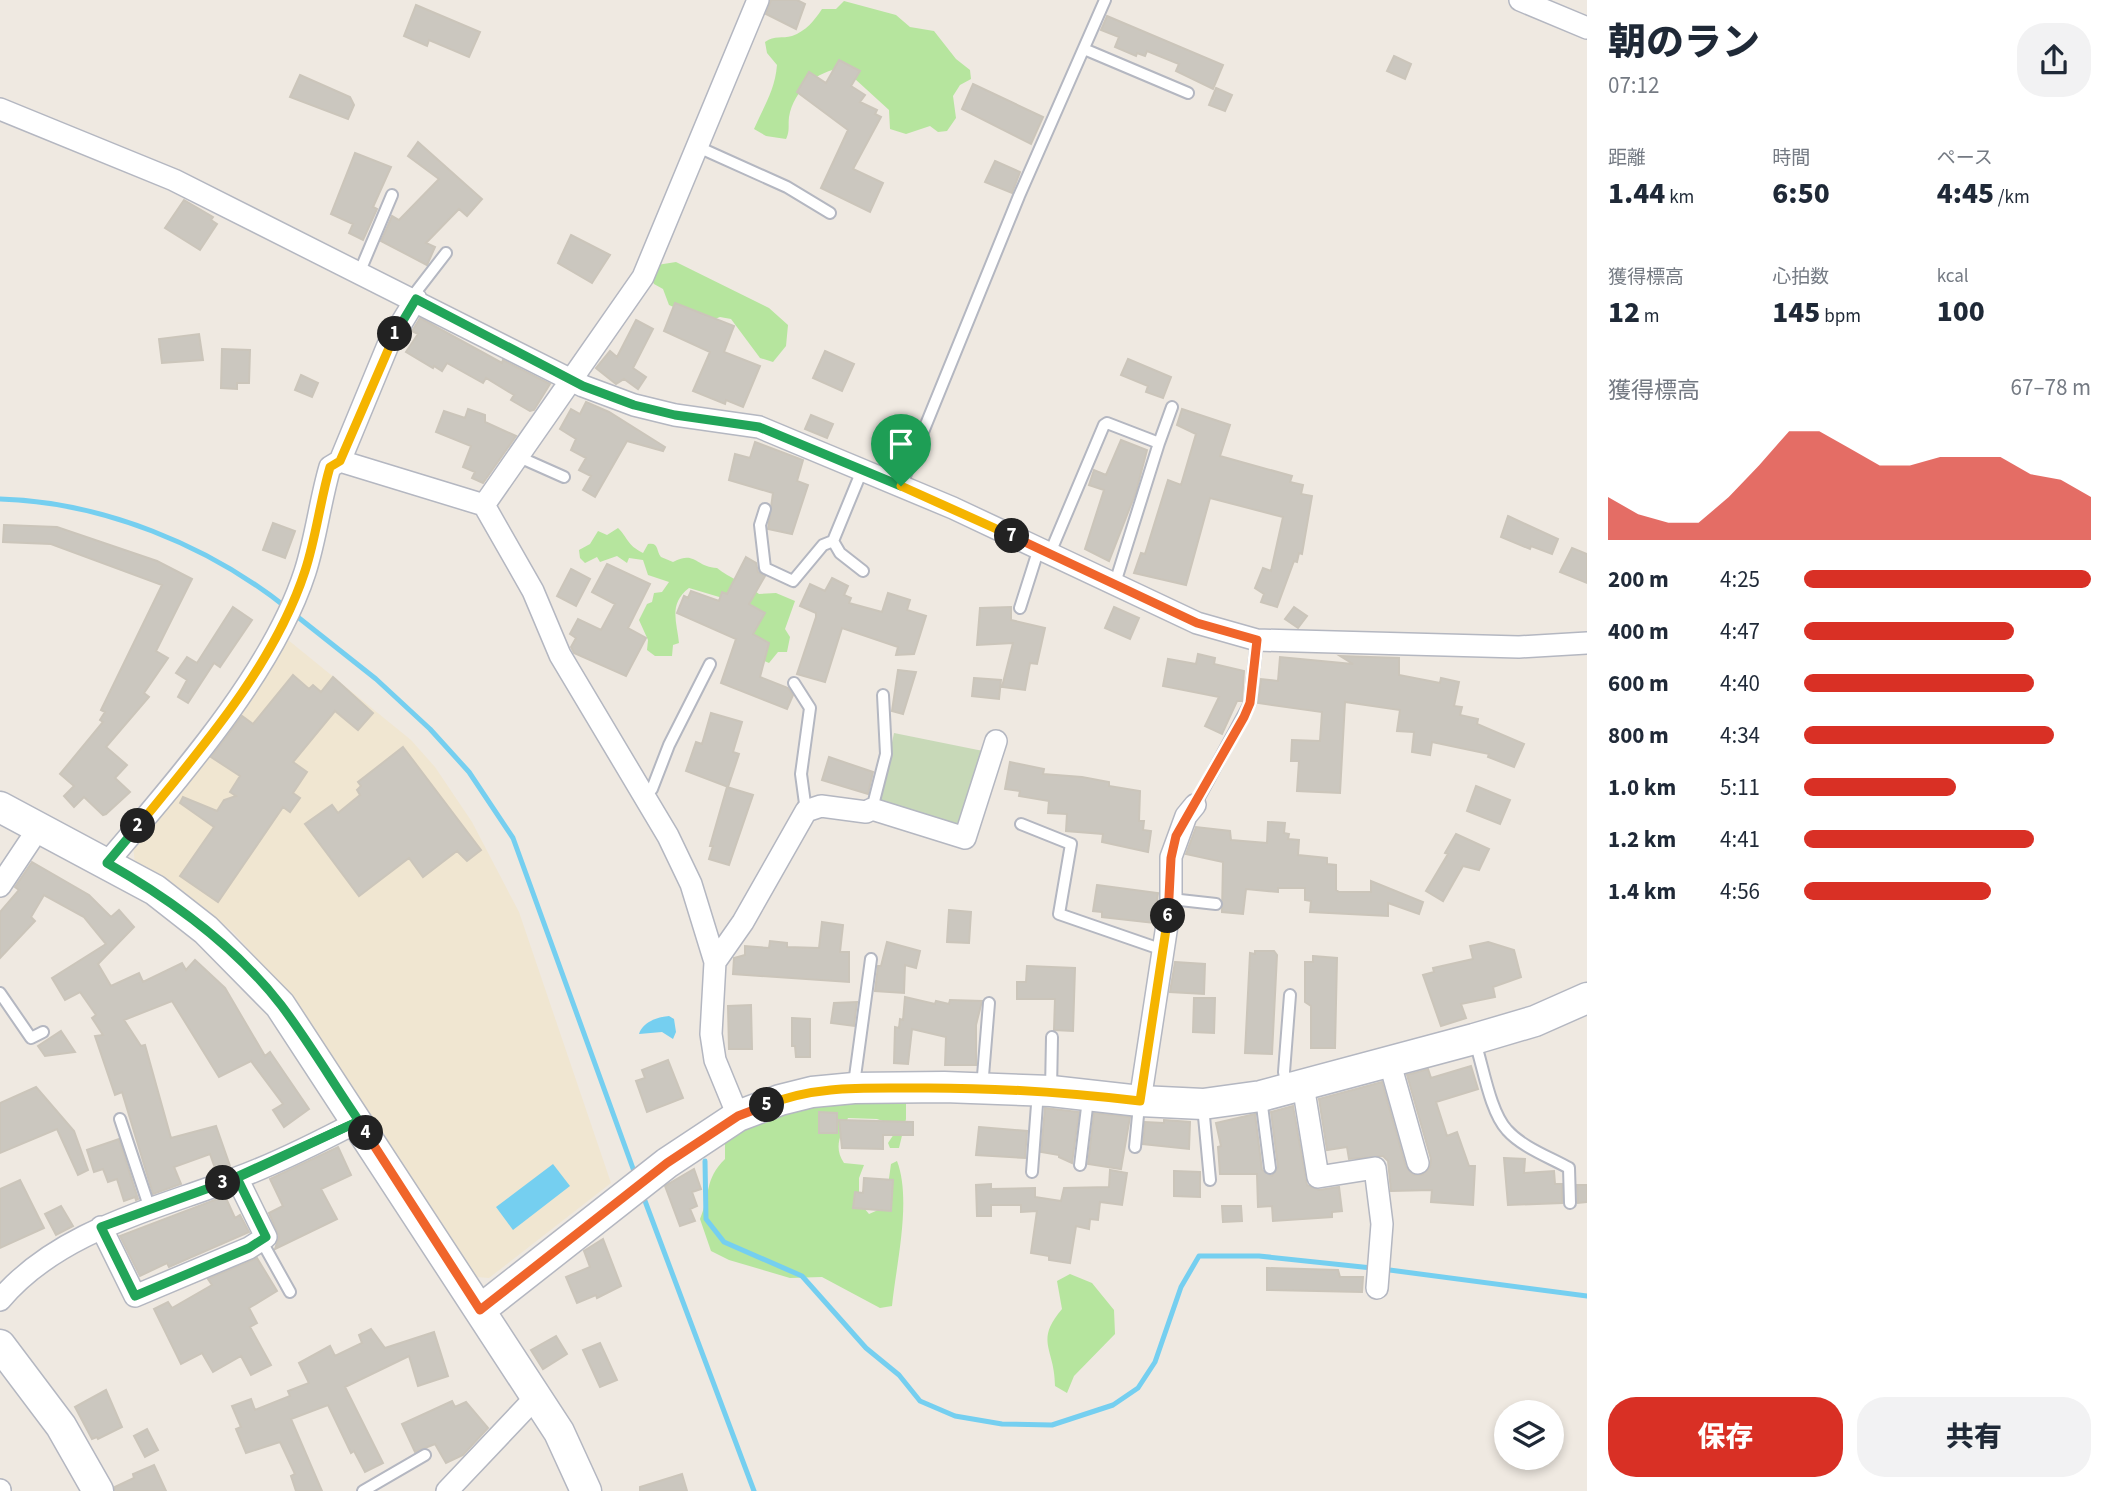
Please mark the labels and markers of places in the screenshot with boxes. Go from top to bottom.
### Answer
pin: 1 [378,316,412,352]
pin [871,414,931,486]
pin: 7 [995,518,1030,554]
pin: 2 [120,808,156,844]
pin: 6 [1150,898,1186,934]
pin: 5 [750,1088,784,1122]
pin: 4 [348,1116,384,1150]
pin: 3 [206,1166,241,1200]

